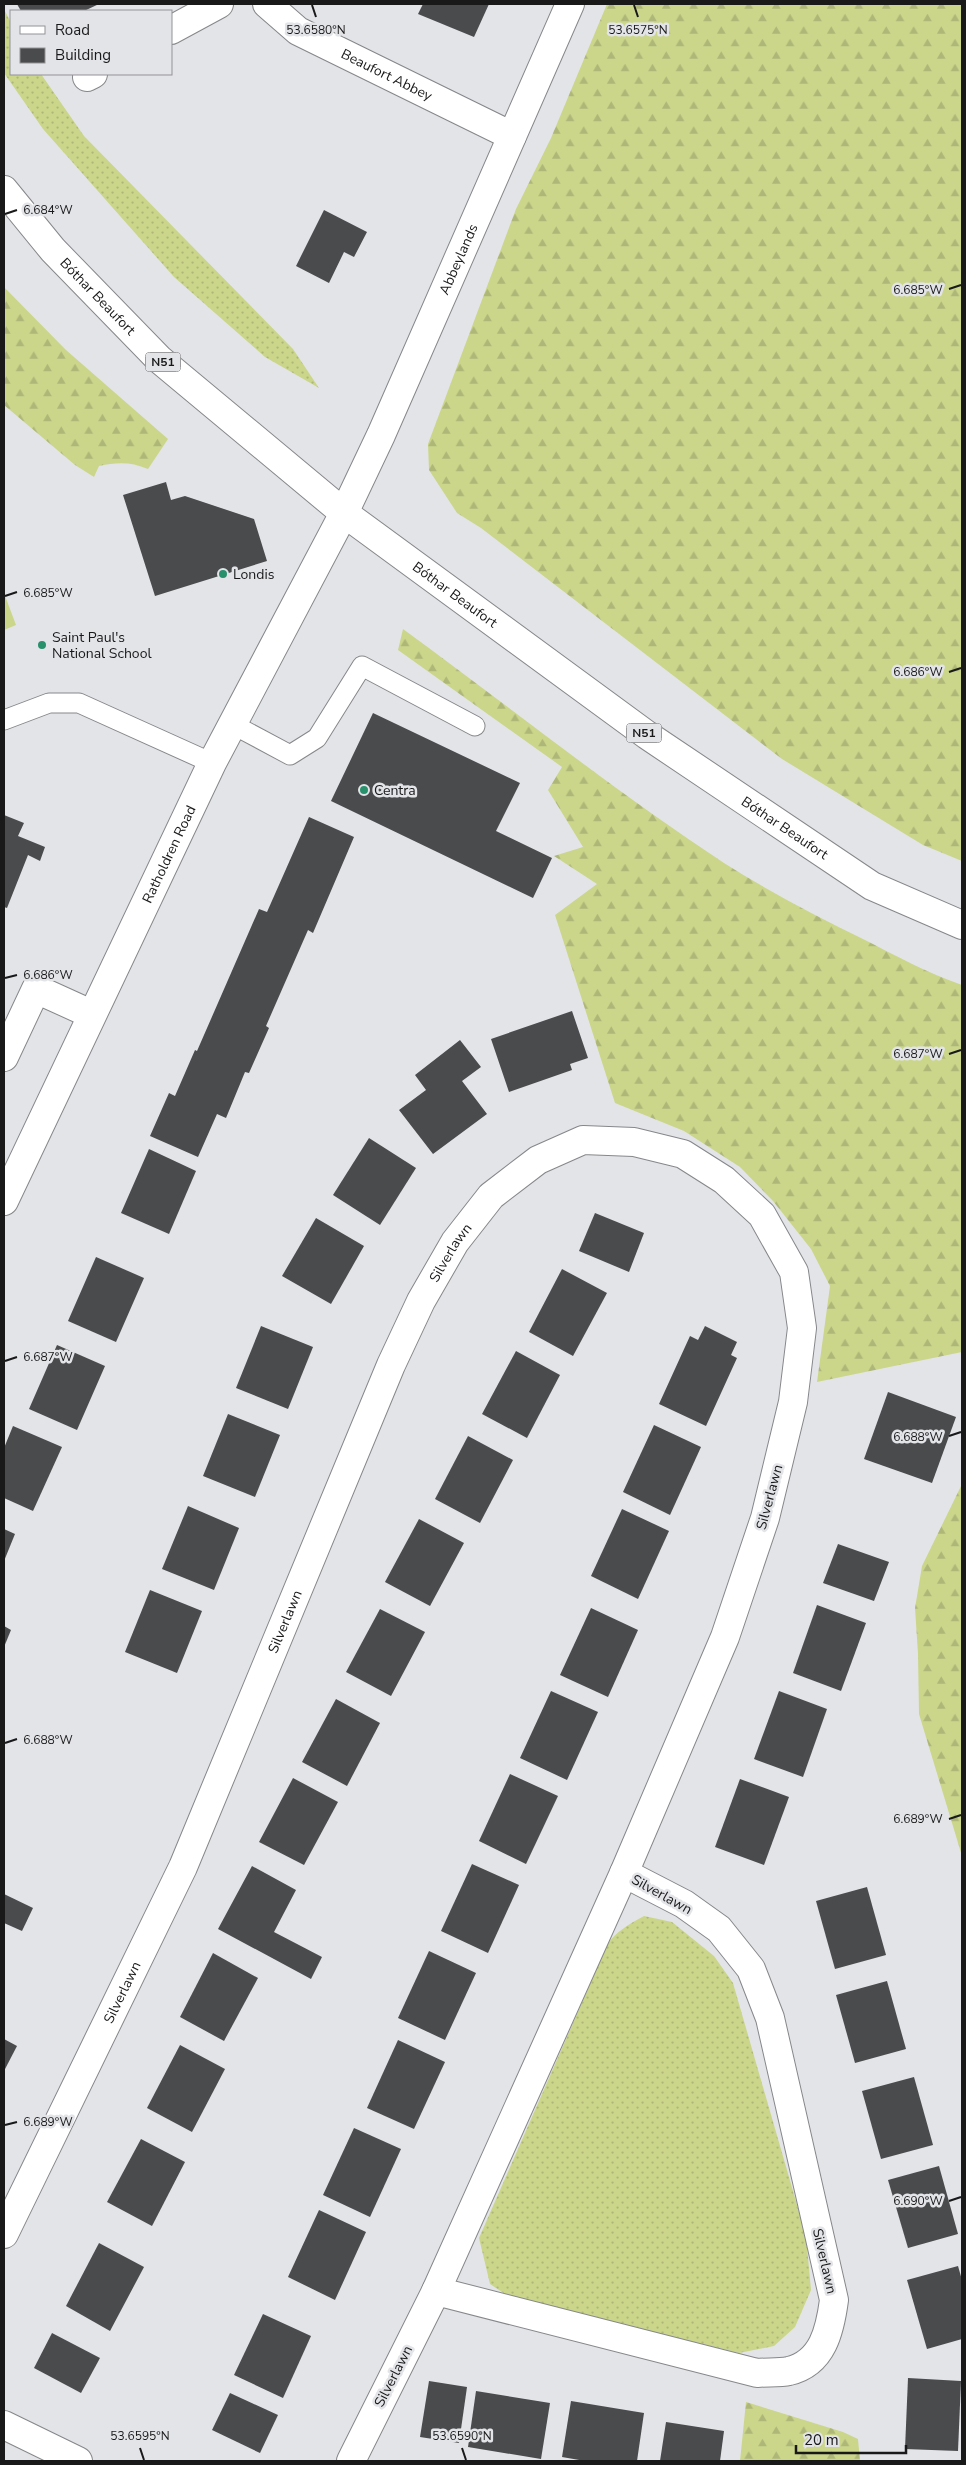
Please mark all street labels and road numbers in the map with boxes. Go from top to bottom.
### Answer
street label: Beaufort Abbey [338,45,436,106]
street label: Abbeylands [435,221,483,298]
street label: Bóthar Beaufort [56,254,140,339]
road number: N51 [146,352,180,372]
street label: Bóthar Beaufort [409,557,501,632]
road number: N51 [626,724,662,742]
street label: Bóthar Beaufort [738,792,832,864]
street label: Ratholdren Road [138,802,201,906]
street label: Silverlawn [425,1219,476,1286]
street label: Silverlawn [752,1462,787,1532]
street label: Silverlawn [264,1587,307,1656]
street label: Silverlawn [628,1870,696,1919]
street label: Silverlawn [99,1958,146,2027]
street label: Silverlawn [808,2227,841,2296]
street label: Silverlawn [370,2342,417,2410]

